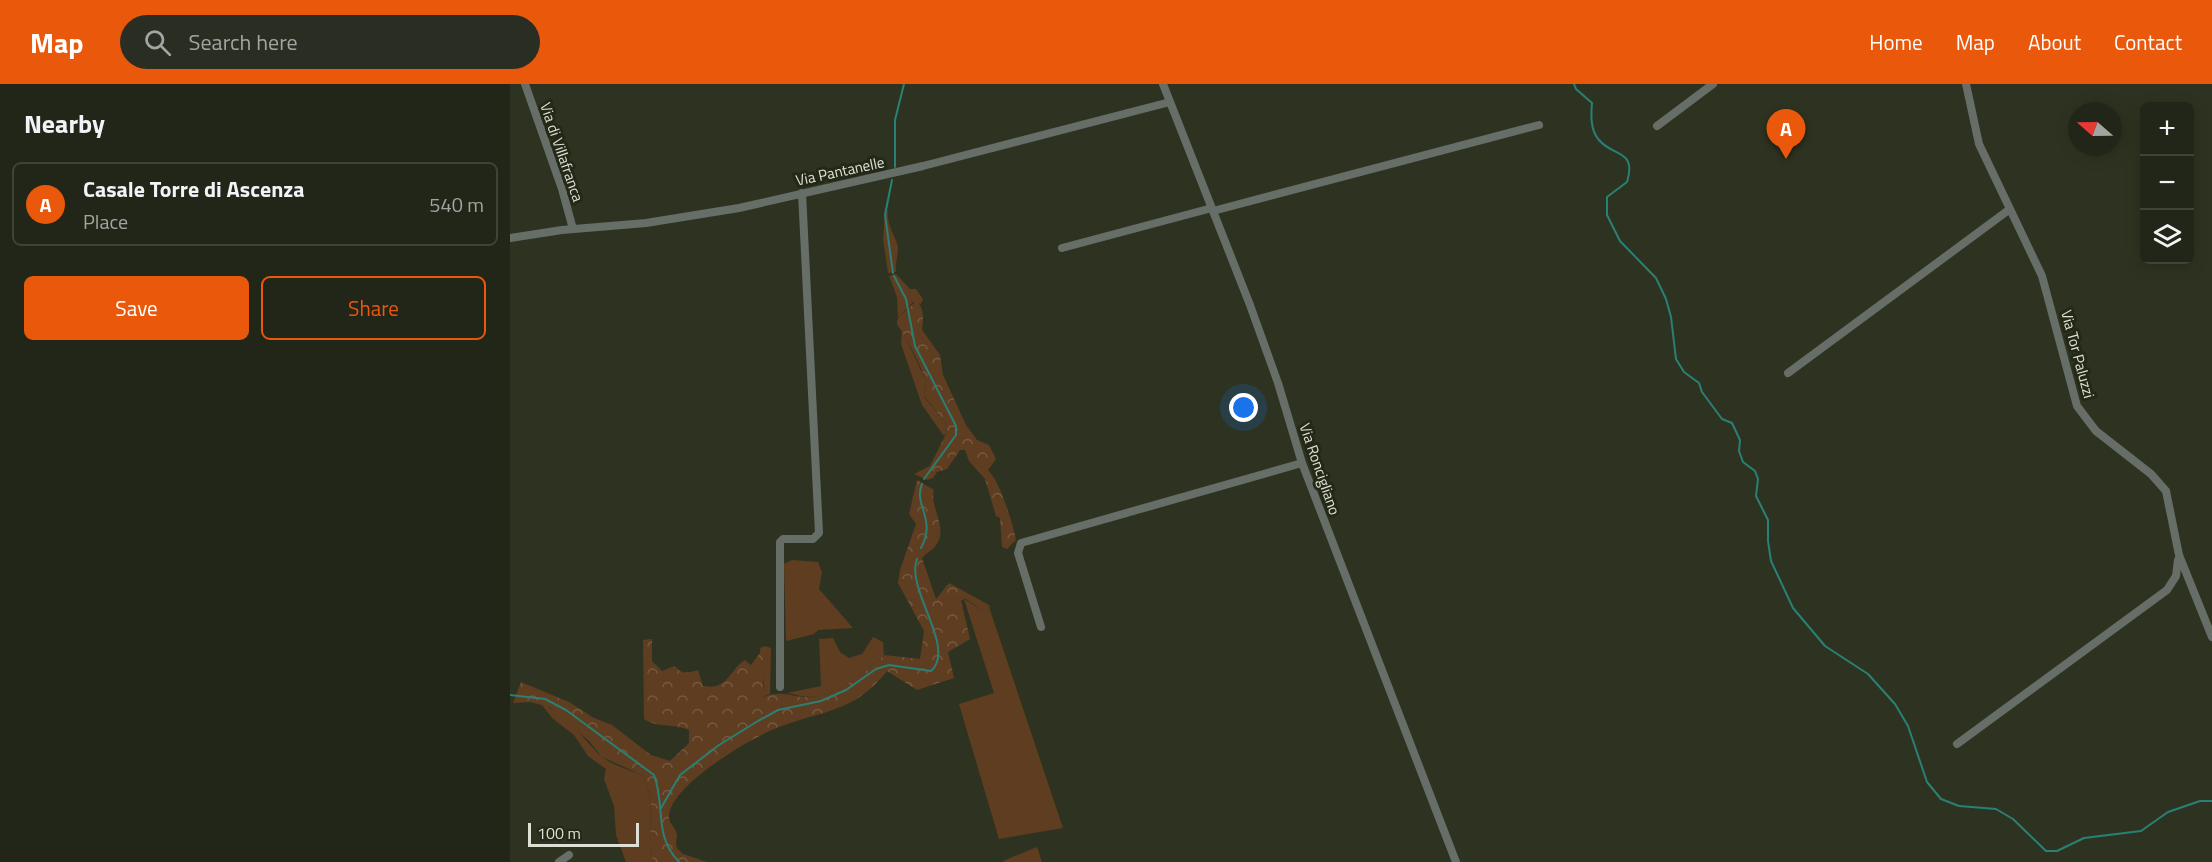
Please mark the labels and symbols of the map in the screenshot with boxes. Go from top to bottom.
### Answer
street label: Via di Villafranca [534,99,590,205]
north arrow [2068,102,2122,156]
pin: A [1766,110,1806,159]
street label: Via Pantanelle [794,150,886,192]
street label: Via Tor Paluzzi [2055,307,2101,401]
your location [1229,393,1258,422]
street label: Via Roncigliano [1294,420,1346,518]
scale bar [528,820,639,848]

